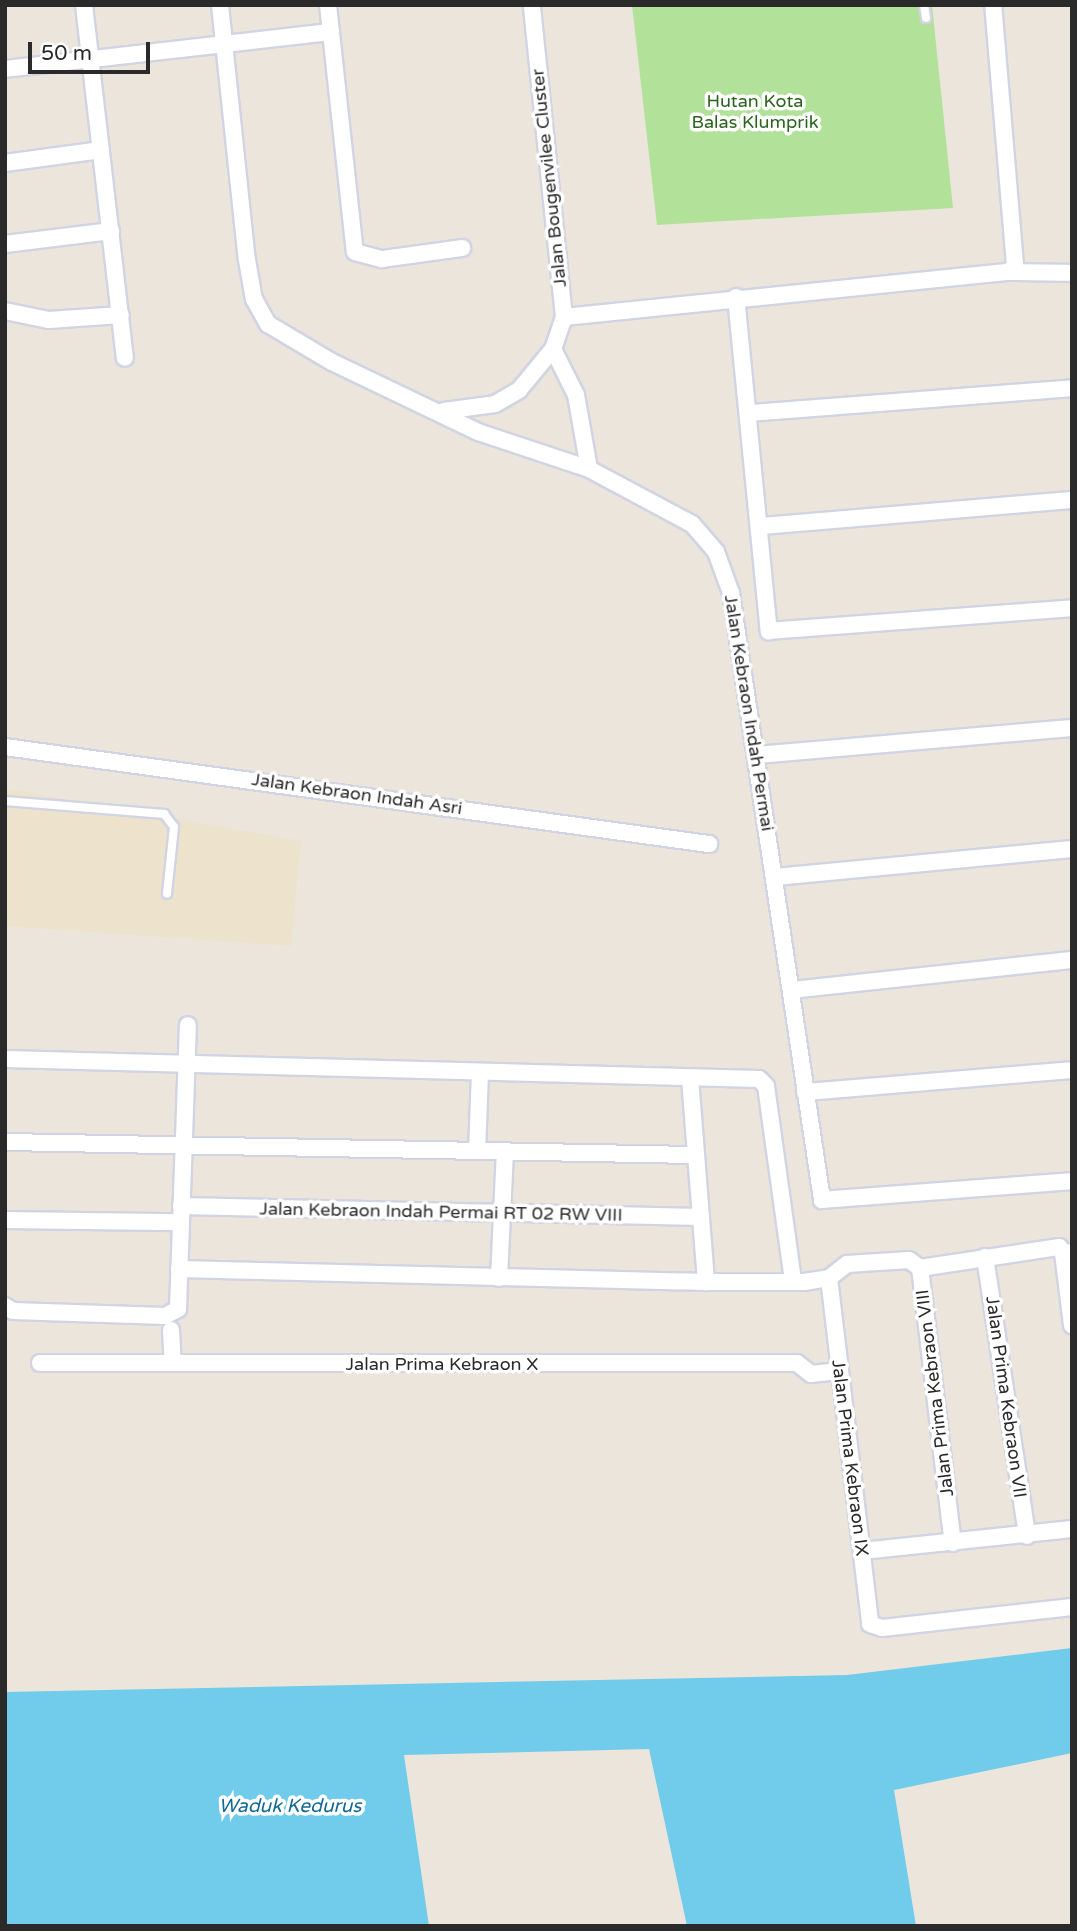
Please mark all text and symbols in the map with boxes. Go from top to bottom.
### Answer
scale bar [32,28,154,72]
text: 50 m [41,41,92,66]
street label: Jalan Bougenvilee Cluster [527,68,571,288]
park label: Hutan Kota Balas Klumprik [691,91,819,134]
street label: Jalan Kebraon Indah Permai [720,593,778,833]
street label: Jalan Kebraon Indah Asri [250,769,464,819]
street label: Jalan Kebraon Indah Permai RT 02 RW VIII [259,1198,623,1226]
street label: Jalan Prima Kebraon VIII [912,1288,958,1498]
street label: Jalan Prima Kebraon VII [981,1295,1031,1499]
street label: Jalan Prima Kebraon X [346,1353,538,1375]
street label: Jalan Prima Kebraon IX [827,1359,873,1557]
water label: Waduk Kedurus [219,1796,361,1818]

